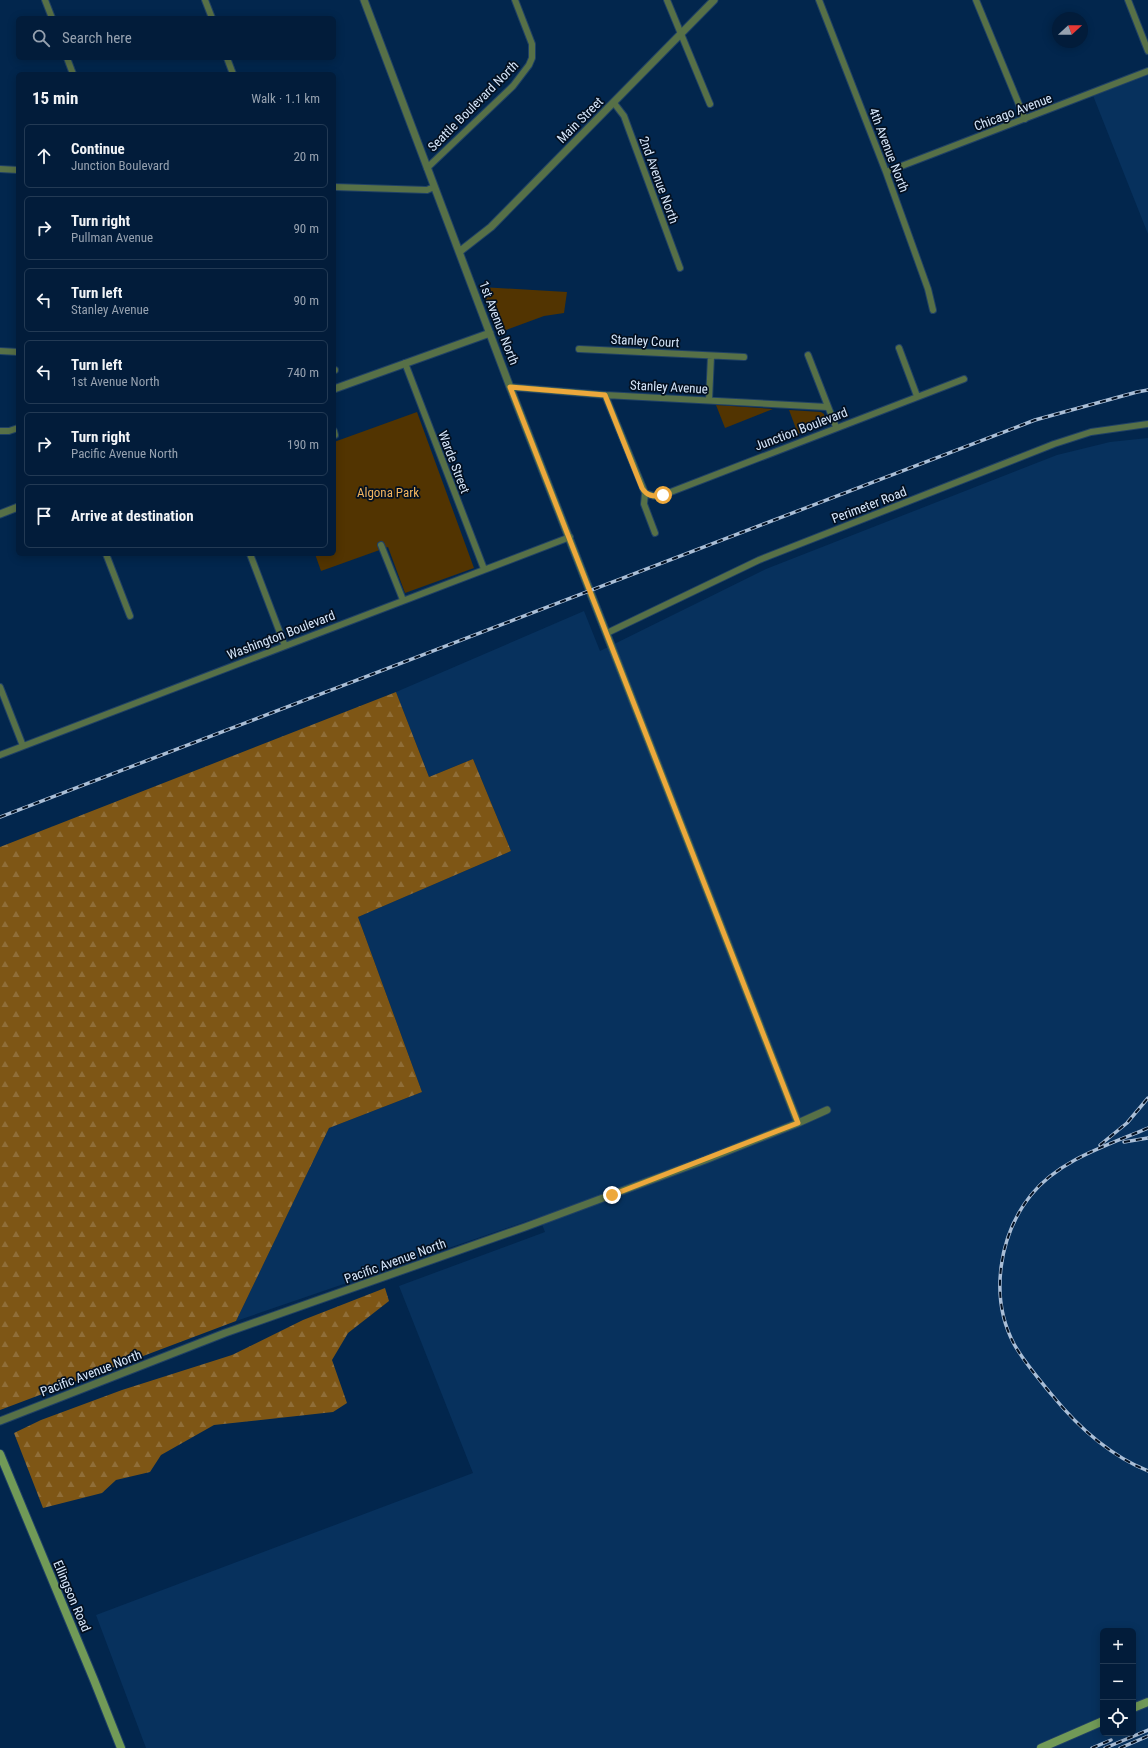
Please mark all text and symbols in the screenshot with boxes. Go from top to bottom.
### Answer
north arrow [1052,12,1088,48]
search box [16,16,336,60]
icon: search [30,27,52,49]
text: Search here [62,29,132,47]
street label: Seattle Boulevard North [425,58,521,154]
text: 15 min [32,88,78,108]
street label: Chicago Avenue [972,90,1054,134]
text: Walk · 1.1 km [251,91,320,106]
street label: Main Street [554,94,606,146]
street label: 4th Avenue North [866,106,912,194]
street label: 2nd Avenue North [636,134,682,226]
text: Continue [71,140,125,158]
icon: ahead [33,145,55,167]
text: 20 m [293,149,319,164]
text: Junction Boulevard [71,158,169,173]
text: Turn right [71,212,130,230]
icon: right [33,217,55,239]
text: 90 m [293,221,319,236]
text: Pullman Avenue [71,230,153,245]
street label: 1st Avenue North [476,279,522,367]
text: Turn left [71,284,122,302]
icon: left [33,289,55,311]
text: 90 m [293,293,319,308]
text: Stanley Avenue [71,302,149,317]
street label: Stanley Court [610,332,680,350]
text: Turn left [71,356,122,374]
icon: left [33,361,55,383]
text: 740 m [287,365,319,380]
text: 1st Avenue North [71,374,160,389]
street label: Stanley Avenue [630,377,708,397]
street label: Junction Boulevard [752,404,850,454]
text: Turn right [71,428,130,446]
street label: Warde Street [435,429,473,496]
icon: right [33,433,55,455]
text: 190 m [287,437,319,452]
text: Pacific Avenue North [71,446,178,461]
street label: Perimeter Road [829,484,909,526]
park label: Algona Park [357,485,419,500]
route start [654,486,672,504]
icon: arrive [33,505,55,527]
text: Arrive at destination [71,507,194,525]
street label: Washington Boulevard [225,608,337,662]
route end [603,1186,621,1204]
street label: Pacific Avenue North [342,1236,448,1286]
street label: Pacific Avenue North [38,1347,144,1399]
street label: Ellingson Road [50,1558,94,1634]
map controls [1100,1628,1136,1736]
button: + [1100,1628,1136,1664]
button: − [1100,1664,1136,1700]
button: locate [1100,1700,1136,1736]

